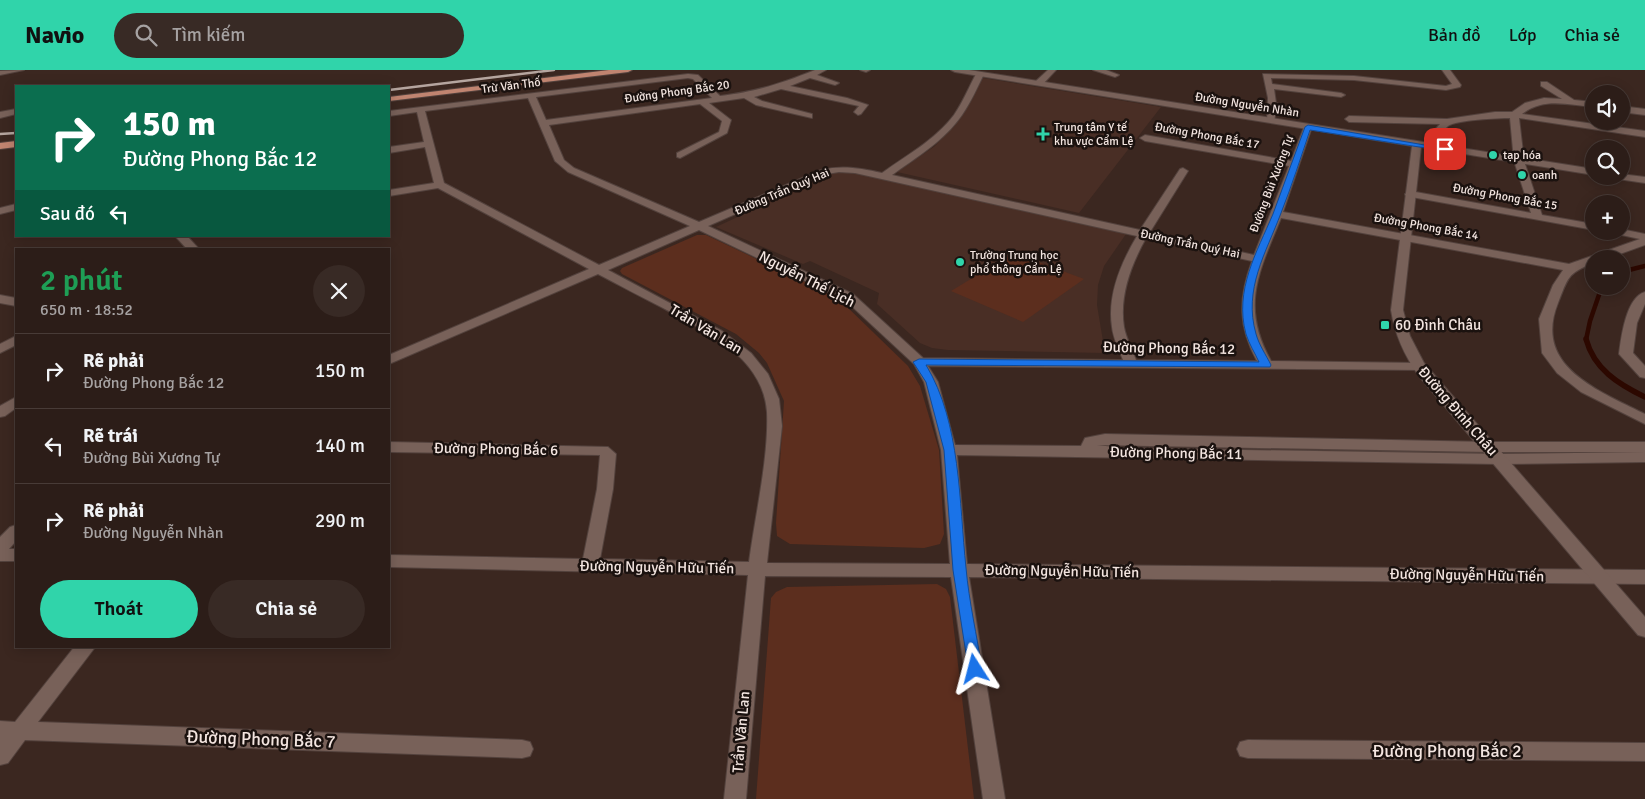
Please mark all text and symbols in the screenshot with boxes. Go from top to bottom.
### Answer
search box [114,13,464,58]
text: Navio [25,20,84,50]
icon: search [132,21,160,49]
text: Tìm kiếm [172,23,245,47]
text: Bản đồ [1428,24,1481,46]
text: Lớp [1509,24,1536,46]
text: Chia sẻ [1564,24,1620,46]
street label: Trừ Văn Thố [481,75,542,97]
street label: Đường Phong Bắc 20 [623,77,731,107]
map controls [1585,85,1630,295]
button: sound [1585,85,1630,130]
street label: Đường Nguyễn Nhàn [1194,89,1300,121]
text: 150 m [123,102,216,145]
icon: right [40,105,105,170]
street label: Đường Phong Bắc 17 [1153,119,1261,153]
place label: Trung tâm Y tế khu vực Cẩm Lệ [1054,120,1134,149]
marker: Trung tâm Y tế khu vực Cẩm Lệ [1036,127,1050,141]
pin [1424,128,1466,170]
street label: Đường Bùi Xương Tự [1247,133,1298,235]
icon: arrive [1431,135,1459,163]
button: search [1585,140,1630,185]
text: Đường Phong Bắc 12 [123,145,317,172]
place label: tạp hóa [1503,148,1541,163]
marker: tạp hóa [1487,149,1499,161]
street label: Đường Trần Quý Hai [732,165,832,219]
place label: oanh [1532,168,1557,183]
marker: oanh [1516,169,1528,181]
street label: Đường Phong Bắc 15 [1451,180,1559,214]
button: + [1585,195,1630,240]
icon: left [105,200,133,228]
text: Sau đó [40,202,95,226]
street label: Đường Phong Bắc 14 [1372,210,1480,244]
street label: Đường Trần Quý Hai [1139,226,1241,262]
street label: Nguyễn Thế Lịch [756,246,858,311]
place label: Trường Trung học phổ thông Cẩm Lệ [970,248,1062,277]
button: − [1585,250,1630,295]
marker: Trường Trung học phổ thông Cẩm Lệ [954,256,966,268]
text: 2 phút [40,262,122,299]
button: close [313,265,365,317]
text: 650 m · 18:52 [40,300,133,320]
street label: Trần Văn Lan [666,300,746,358]
place label: 60 Đinh Châu [1395,316,1481,334]
marker: 60 Đinh Châu [1379,319,1391,331]
street label: Đường Phong Bắc 12 [1103,337,1235,358]
text: Rẽ phải [83,349,144,373]
icon: right [40,357,68,385]
text: 150 m [315,359,365,383]
street label: Đường Đinh Châu [1414,363,1502,459]
text: Đường Phong Bắc 12 [83,373,224,393]
text: Rẽ trái [83,424,138,448]
icon: left [40,432,68,460]
text: 140 m [315,434,365,458]
street label: Đường Phong Bắc 6 [434,438,558,459]
street label: Đường Phong Bắc 11 [1110,442,1242,463]
text: Đường Bùi Xương Tự [83,448,220,468]
text: Rẽ phải [83,499,144,523]
icon: right [40,507,68,535]
text: 290 m [315,509,365,533]
text: Đường Nguyễn Nhàn [83,523,224,543]
street label: Đường Nguyễn Hữu Tiến [579,556,735,577]
street label: Đường Nguyễn Hữu Tiến [984,560,1140,581]
street label: Đường Nguyễn Hữu Tiến [1389,564,1545,585]
button: Thoát [40,580,198,638]
button: Chia sẻ [208,580,365,638]
position arrow [948,642,1000,694]
street label: Trần Văn Lan [728,691,754,773]
street label: Đường Phong Bắc 7 [186,725,336,753]
street label: Đường Phong Bắc 2 [1372,740,1522,762]

